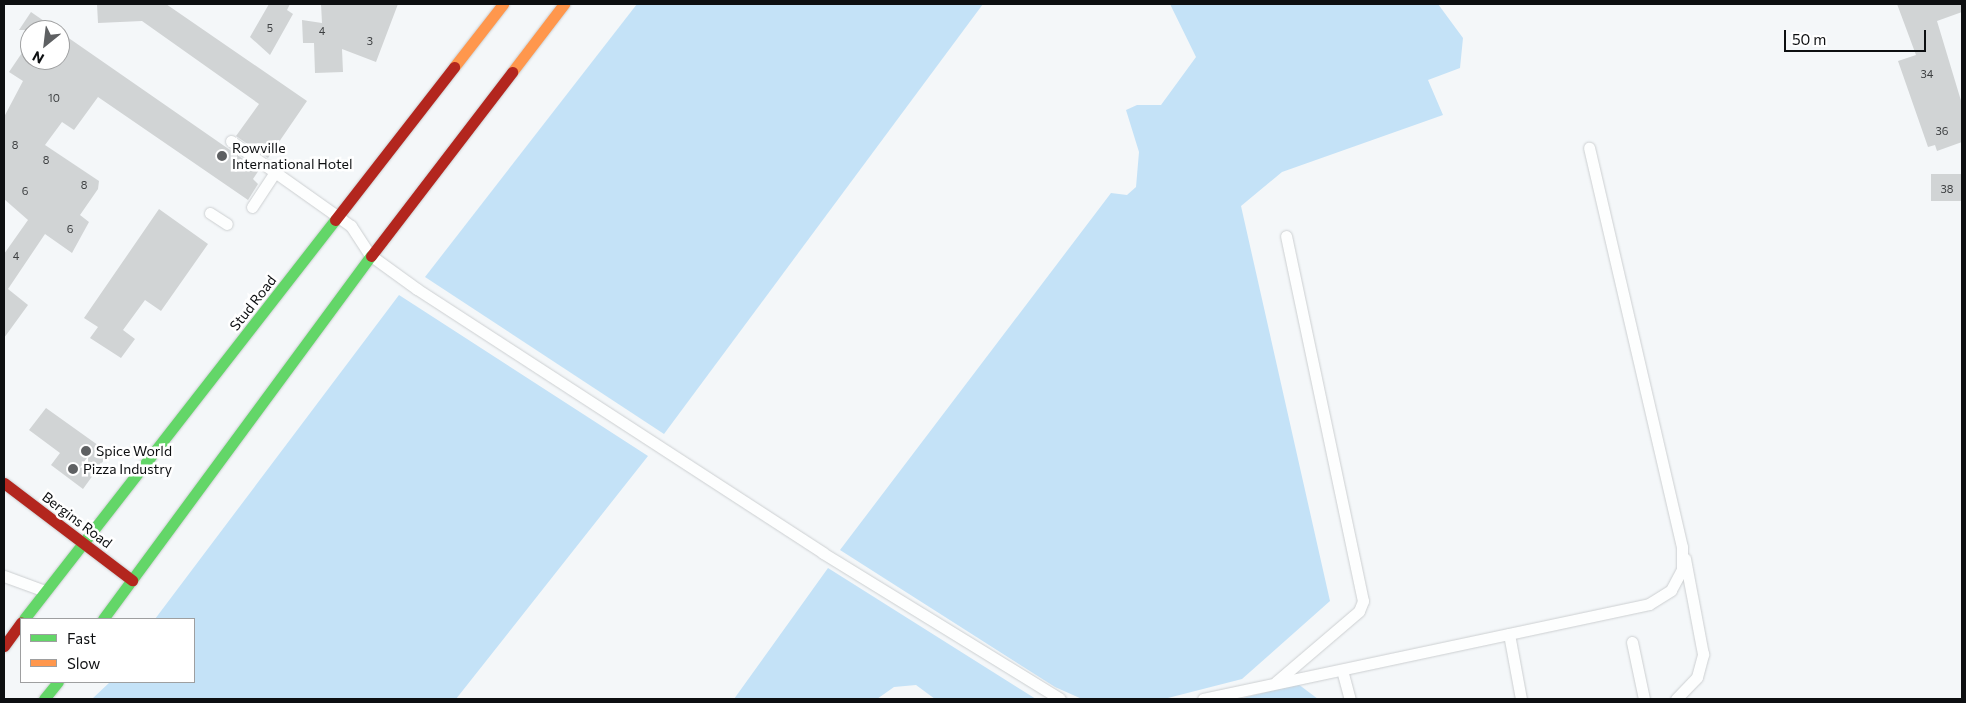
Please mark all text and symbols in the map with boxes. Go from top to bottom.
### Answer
north arrow [20,20,70,70]
scale bar [1786,20,1928,52]
house number: 5 [267,21,273,35]
house number: 4 [319,24,325,38]
text: 50 m [1792,30,1826,48]
house number: 3 [367,34,373,48]
text: N [29,48,47,68]
house number: 34 [1921,67,1933,81]
house number: 10 [48,91,60,105]
house number: 36 [1936,124,1948,138]
house number: 8 [12,138,18,152]
place label: Rowville International Hotel [232,140,353,172]
marker: Rowville International Hotel [216,150,228,162]
house number: 8 [43,153,49,167]
house number: 8 [81,178,87,192]
house number: 38 [1941,182,1953,196]
house number: 6 [22,184,28,198]
house number: 6 [67,222,73,236]
house number: 4 [13,249,19,263]
street label: Stud Road [226,272,280,334]
place label: Spice World [96,443,172,459]
marker: Spice World [80,445,92,457]
place label: Pizza Industry [83,461,172,477]
marker: Pizza Industry [67,463,79,475]
street label: Bergins Road [39,488,115,552]
legend [20,618,195,683]
text: Fast [67,629,96,647]
text: Slow [67,654,100,672]

